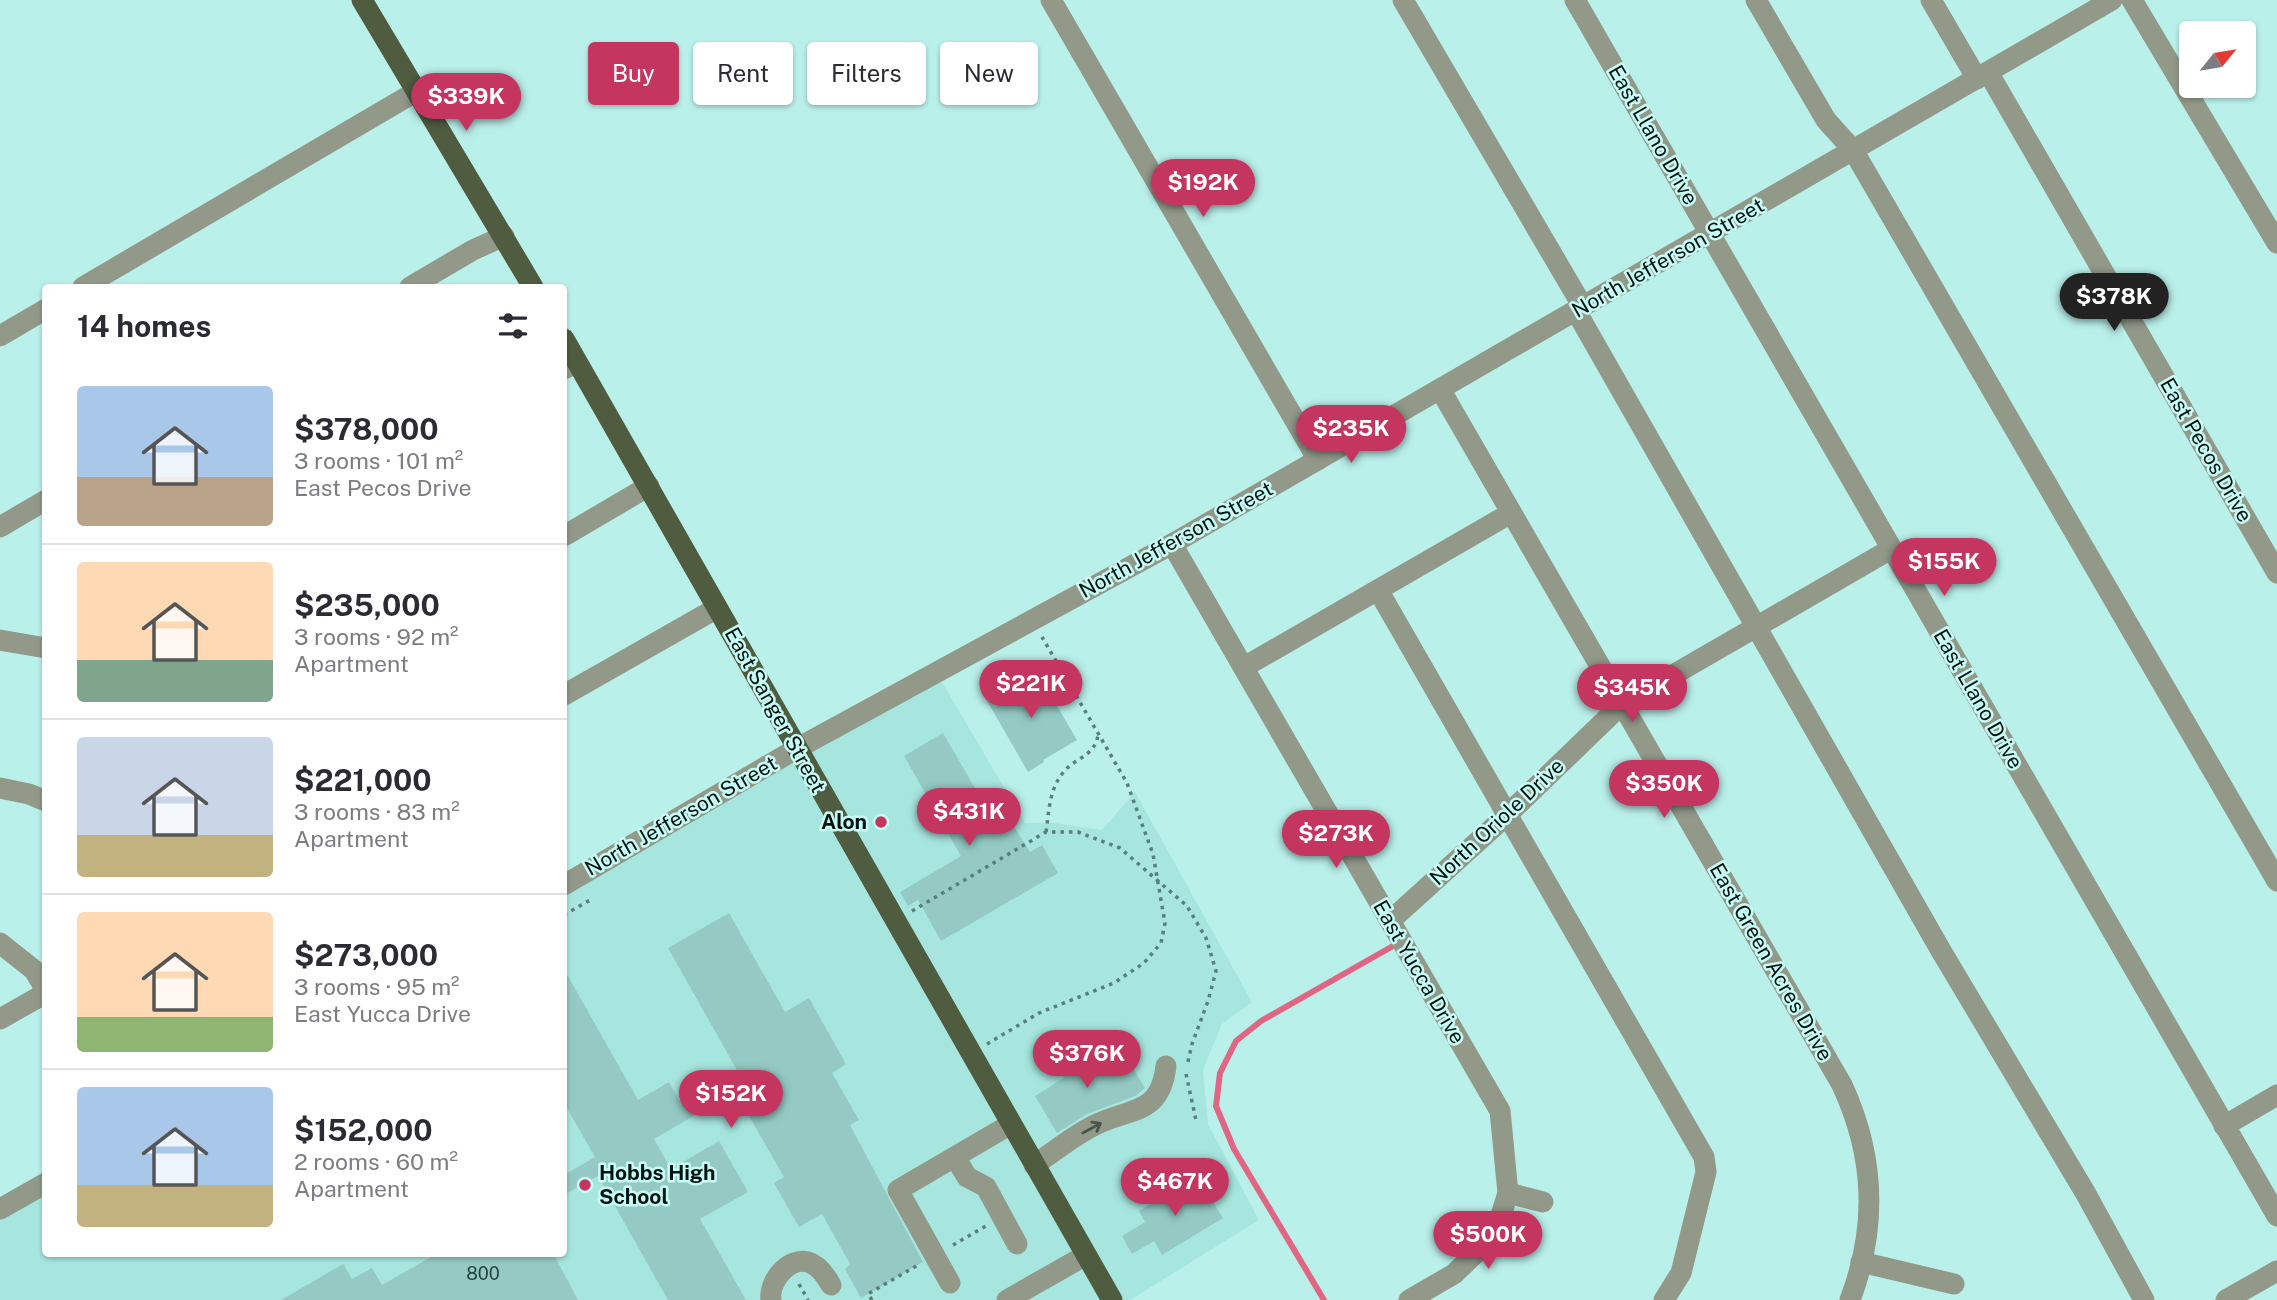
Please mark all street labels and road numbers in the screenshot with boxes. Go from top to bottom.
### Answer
street label: East Llano Drive [1603,60,1704,209]
street label: North Jefferson Street [1567,192,1768,323]
street label: East Pecos Drive [2155,373,2258,526]
street label: North Jefferson Street [1075,476,1277,603]
street label: East Sanger Street [720,623,831,797]
street label: East Llano Drive [1928,624,2029,773]
street label: North Jefferson Street [580,750,781,881]
street label: North Oriole Drive [1424,753,1569,890]
street label: East Green Acres Drive [1705,858,1838,1065]
street label: East Yucca Drive [1368,896,1471,1048]

